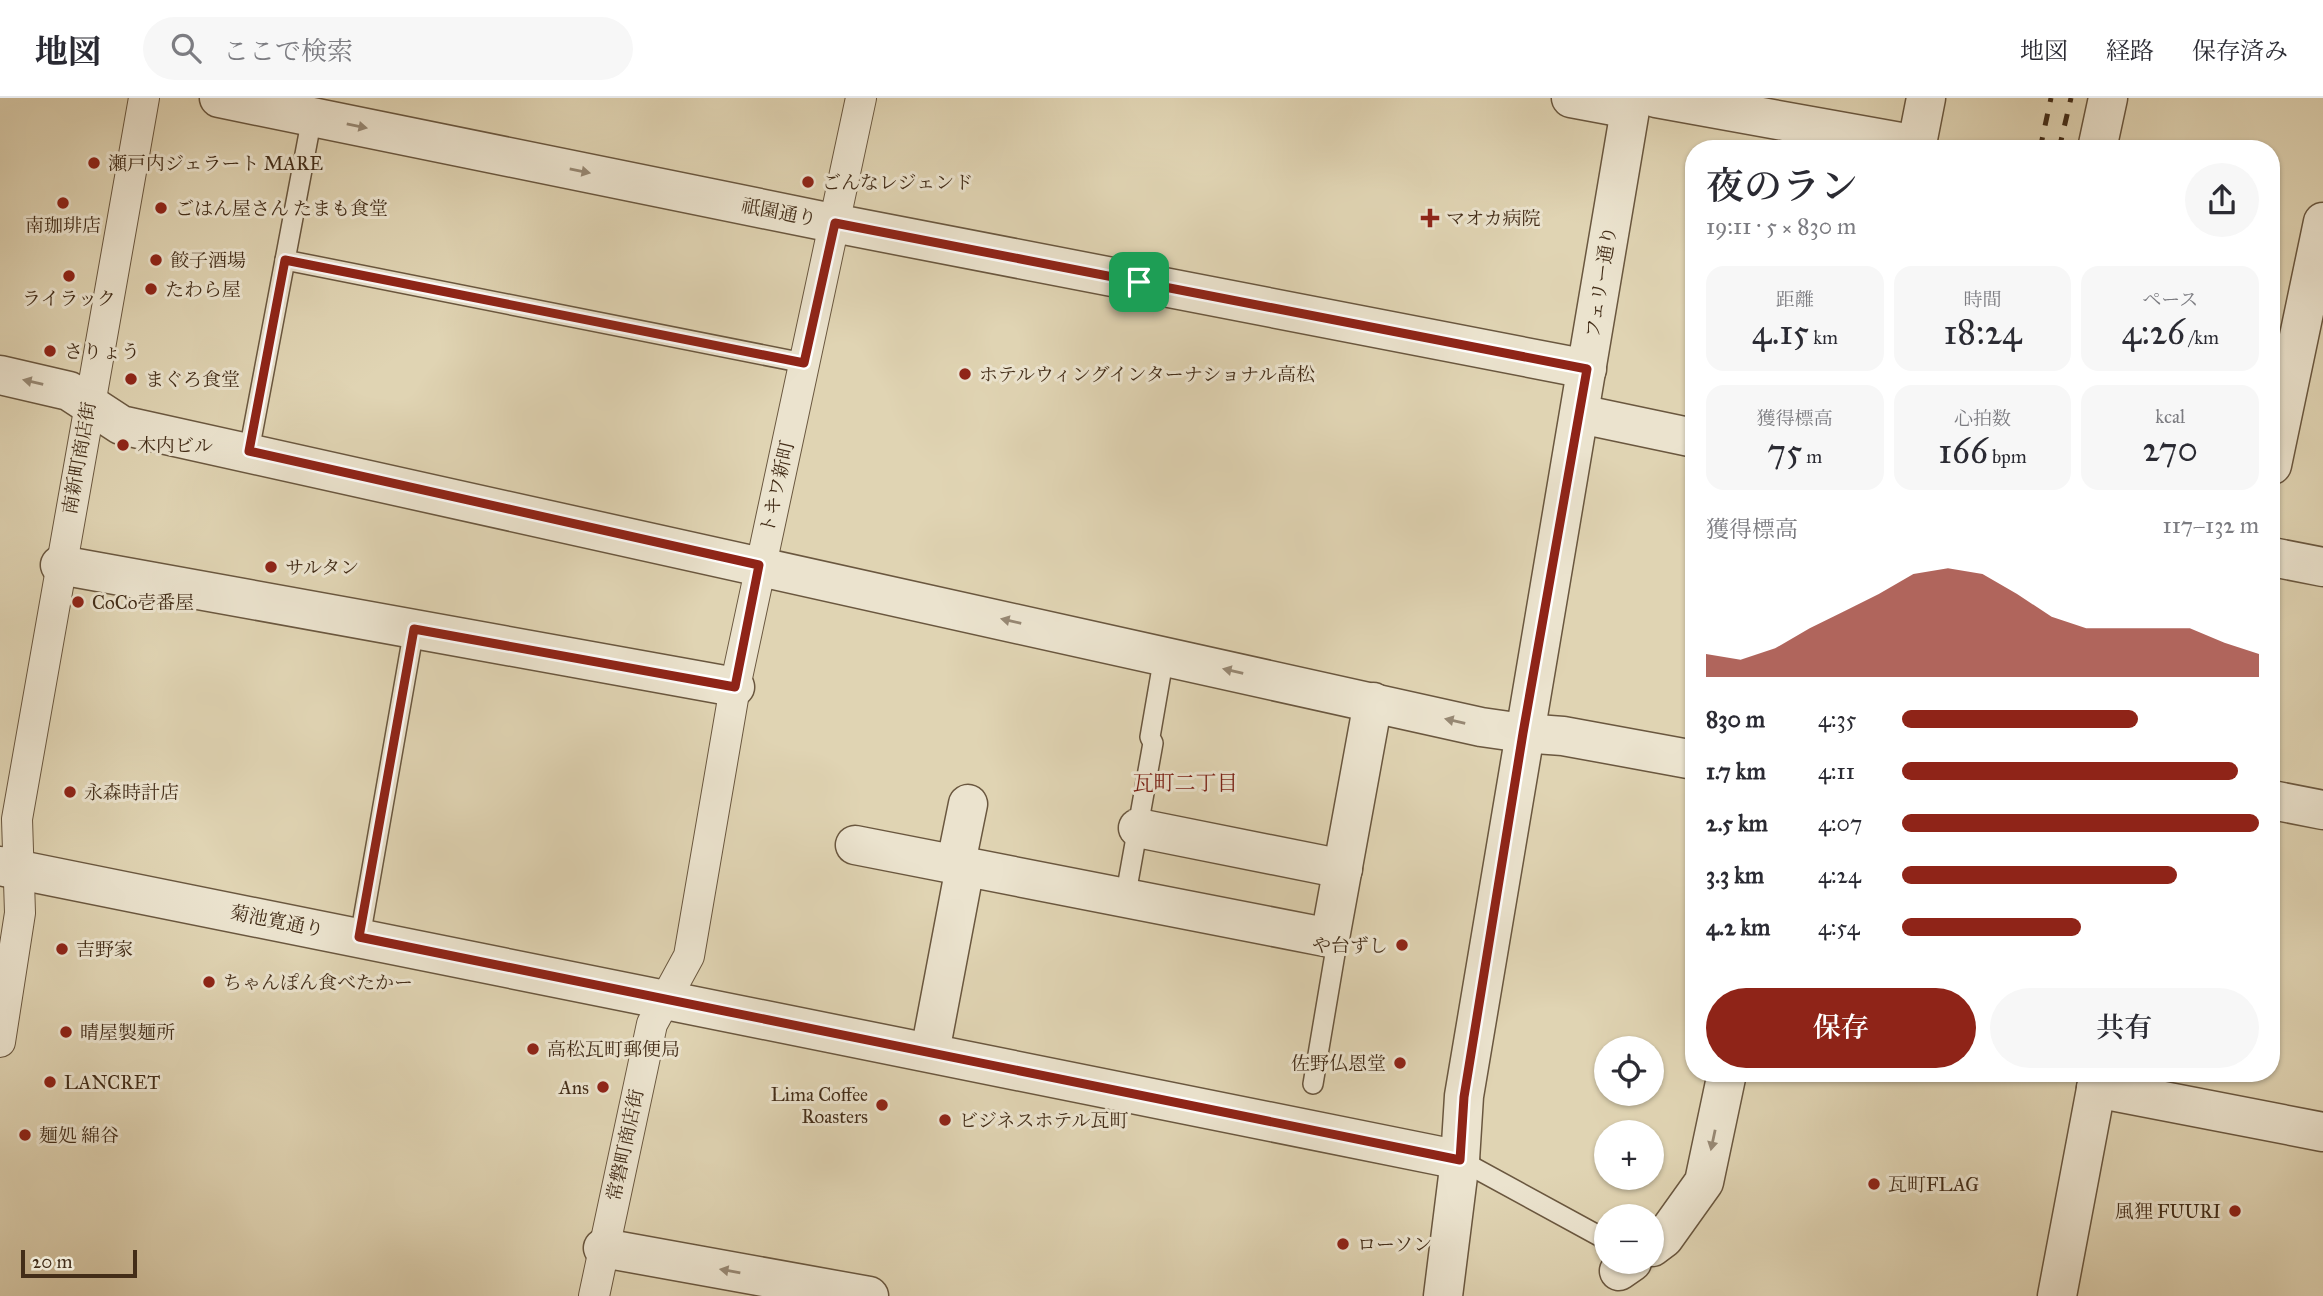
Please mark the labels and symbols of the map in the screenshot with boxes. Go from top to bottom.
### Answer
one-way arrow [346,121,368,132]
place label: 瀬戸内ジェラート MARE [108,152,323,175]
marker: 瀬戸内ジェラート MARE [86,155,102,171]
one-way arrow [569,166,591,177]
place label: ごんなレジェンド [822,171,973,194]
marker: ごんなレジェンド [800,174,816,190]
street label: 祇園通り [739,193,819,231]
marker: 南珈琲店 [55,195,71,211]
place label: ごはん屋さん たまも食堂 [175,197,388,220]
marker: ごはん屋さん たまも食堂 [153,200,169,216]
place label: マオカ病院 [1446,207,1540,230]
marker: マオカ病院 [1420,208,1440,228]
place label: 南珈琲店 [25,214,101,237]
street label: フェリー通り [1581,224,1621,340]
place label: 餃子酒場 [170,249,246,272]
marker: 餃子酒場 [148,252,164,268]
pin [1109,252,1169,312]
marker: ライラック [61,268,77,284]
place label: たわら屋 [165,278,241,301]
marker: たわら屋 [143,281,159,297]
place label: ライラック [22,287,116,310]
place label: さりょう [64,340,140,363]
marker: さりょう [42,343,58,359]
place label: ホテルウィングインターナショナル高松 [979,363,1315,386]
marker: ホテルウィングインターナショナル高松 [957,366,973,382]
place label: まぐろ食堂 [145,368,240,391]
marker: まぐろ食堂 [123,371,139,387]
one-way arrow [22,377,44,388]
street label: 南新町商店街 [58,400,100,516]
place label: 木内ビル [137,434,213,457]
marker: 木内ビル [115,437,131,453]
street label: トキワ新町 [755,438,799,536]
place label: サルタン [285,556,359,579]
marker: サルタン [263,559,279,575]
place label: CoCo壱番屋 [92,591,194,614]
marker: CoCo壱番屋 [70,594,86,610]
one-way arrow [1000,616,1022,627]
one-way arrow [1222,666,1244,677]
one-way arrow [1444,715,1466,726]
district label: 瓦町二丁目 [1133,770,1238,796]
place label: 永森時計店 [84,781,179,804]
marker: 永森時計店 [62,784,78,800]
street label: 菊池寛通り [228,901,326,941]
place label: や台ずし [1312,934,1388,957]
marker: や台ずし [1394,937,1410,953]
place label: 吉野家 [76,938,133,961]
marker: 吉野家 [54,941,70,957]
place label: ちゃんぽん食べたかー [223,971,413,994]
marker: ちゃんぽん食べたかー [201,974,217,990]
place label: 晴屋製麺所 [80,1021,175,1044]
marker: 晴屋製麺所 [58,1024,74,1040]
place label: 高松瓦町郵便局 [547,1038,680,1061]
marker: 高松瓦町郵便局 [525,1041,541,1057]
place label: 佐野仏恩堂 [1291,1052,1386,1075]
marker: 佐野仏恩堂 [1392,1055,1408,1071]
place label: LANCRET [64,1071,160,1094]
marker: LANCRET [42,1074,58,1090]
place label: Ans [558,1076,589,1099]
marker: Ans [595,1079,611,1095]
place label: Lima Coffee Roasters [771,1083,868,1128]
street label: 常磐町商店街 [602,1087,648,1203]
marker: Lima Coffee Roasters [874,1097,890,1113]
place label: ビジネスホテル瓦町 [959,1109,1128,1132]
marker: ビジネスホテル瓦町 [937,1112,953,1128]
place label: 麺処 綿谷 [39,1124,119,1147]
marker: 麺処 綿谷 [17,1127,33,1143]
one-way arrow [1707,1129,1718,1151]
place label: 瓦町FLAG [1888,1173,1979,1196]
marker: 瓦町FLAG [1866,1176,1882,1192]
place label: 風狸 FUURI [2115,1200,2221,1223]
marker: 風狸 FUURI [2227,1203,2243,1219]
place label: ローソン [1357,1233,1432,1256]
marker: ローソン [1335,1236,1351,1252]
scale bar [21,1247,136,1279]
one-way arrow [719,1265,741,1276]

